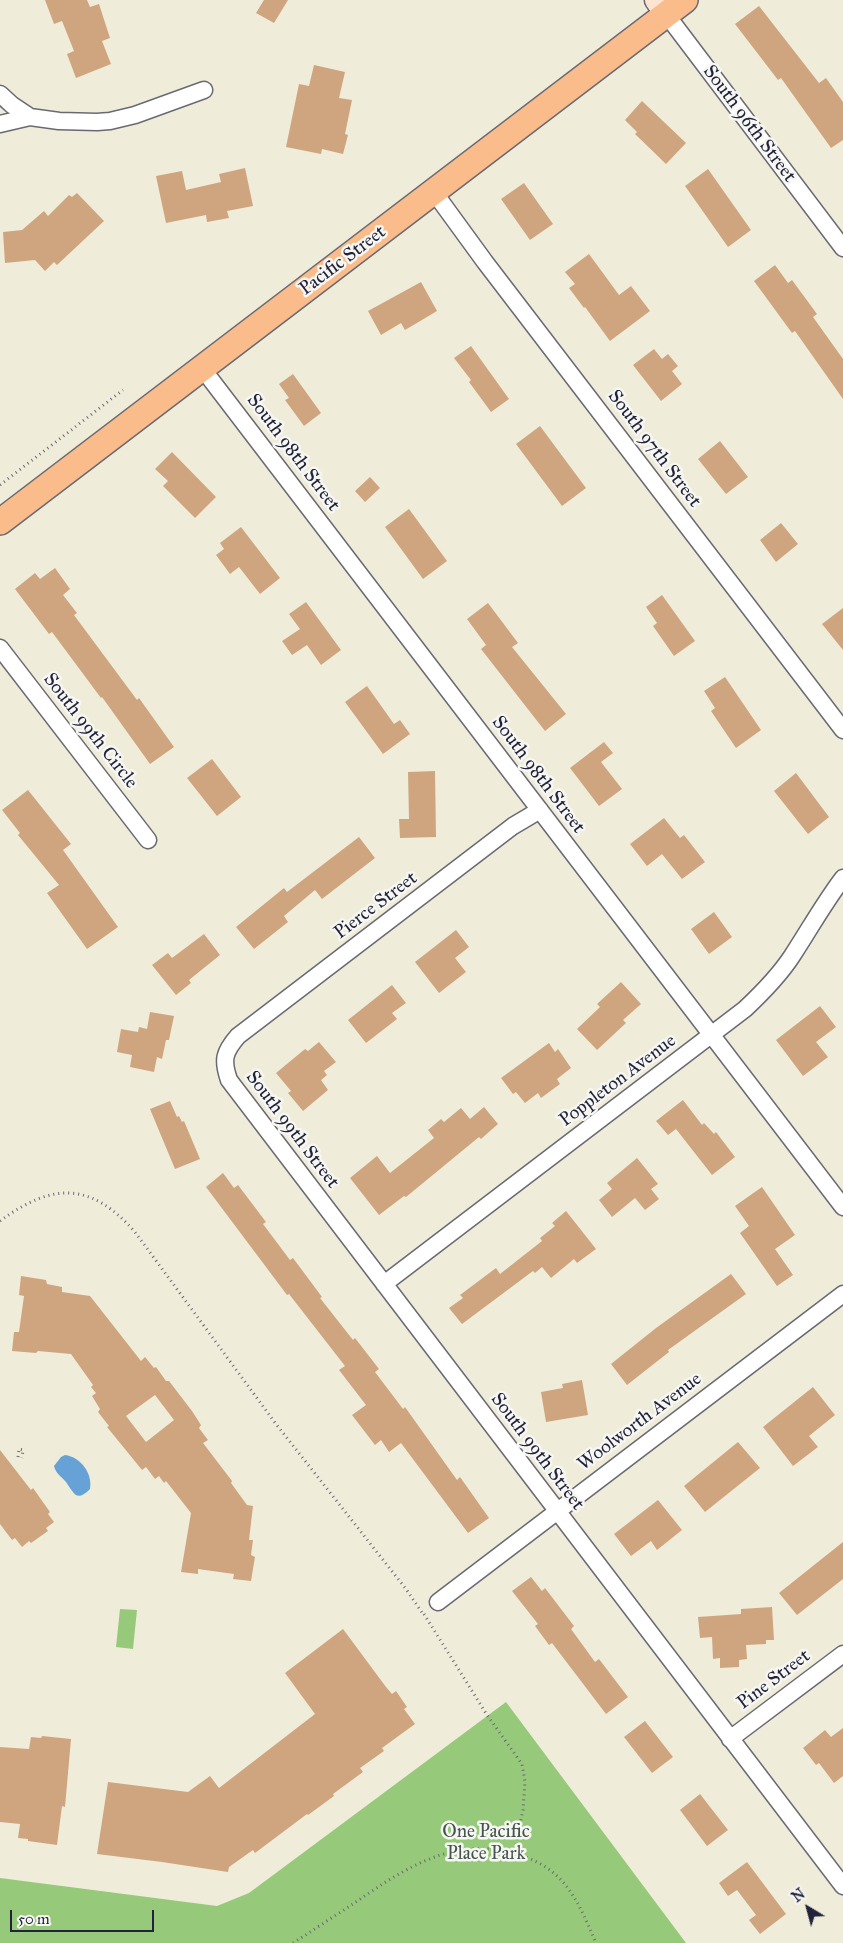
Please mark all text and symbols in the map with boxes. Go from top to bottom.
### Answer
street label: South 96th Street [698,61,800,187]
street label: Pacific Street [295,221,391,301]
street label: South 97th Street [602,386,706,512]
street label: South 98th Street [241,390,345,516]
street label: South 99th Circle [38,669,142,793]
street label: South 98th Street [486,712,590,838]
street label: Pierce Street [330,867,422,945]
street label: Poppleton Avenue [555,1030,681,1132]
street label: South 99th Street [240,1067,344,1193]
street label: Woolworth Avenue [574,1368,706,1476]
street label: South 99th Street [485,1389,589,1515]
street label: Pine Street [733,1645,815,1715]
park label: One Pacific Place Park [442,1821,530,1865]
north arrow [783,1883,833,1933]
text: N [789,1885,809,1906]
scale bar [12,1900,156,1932]
text: 50 m [18,1910,50,1928]

